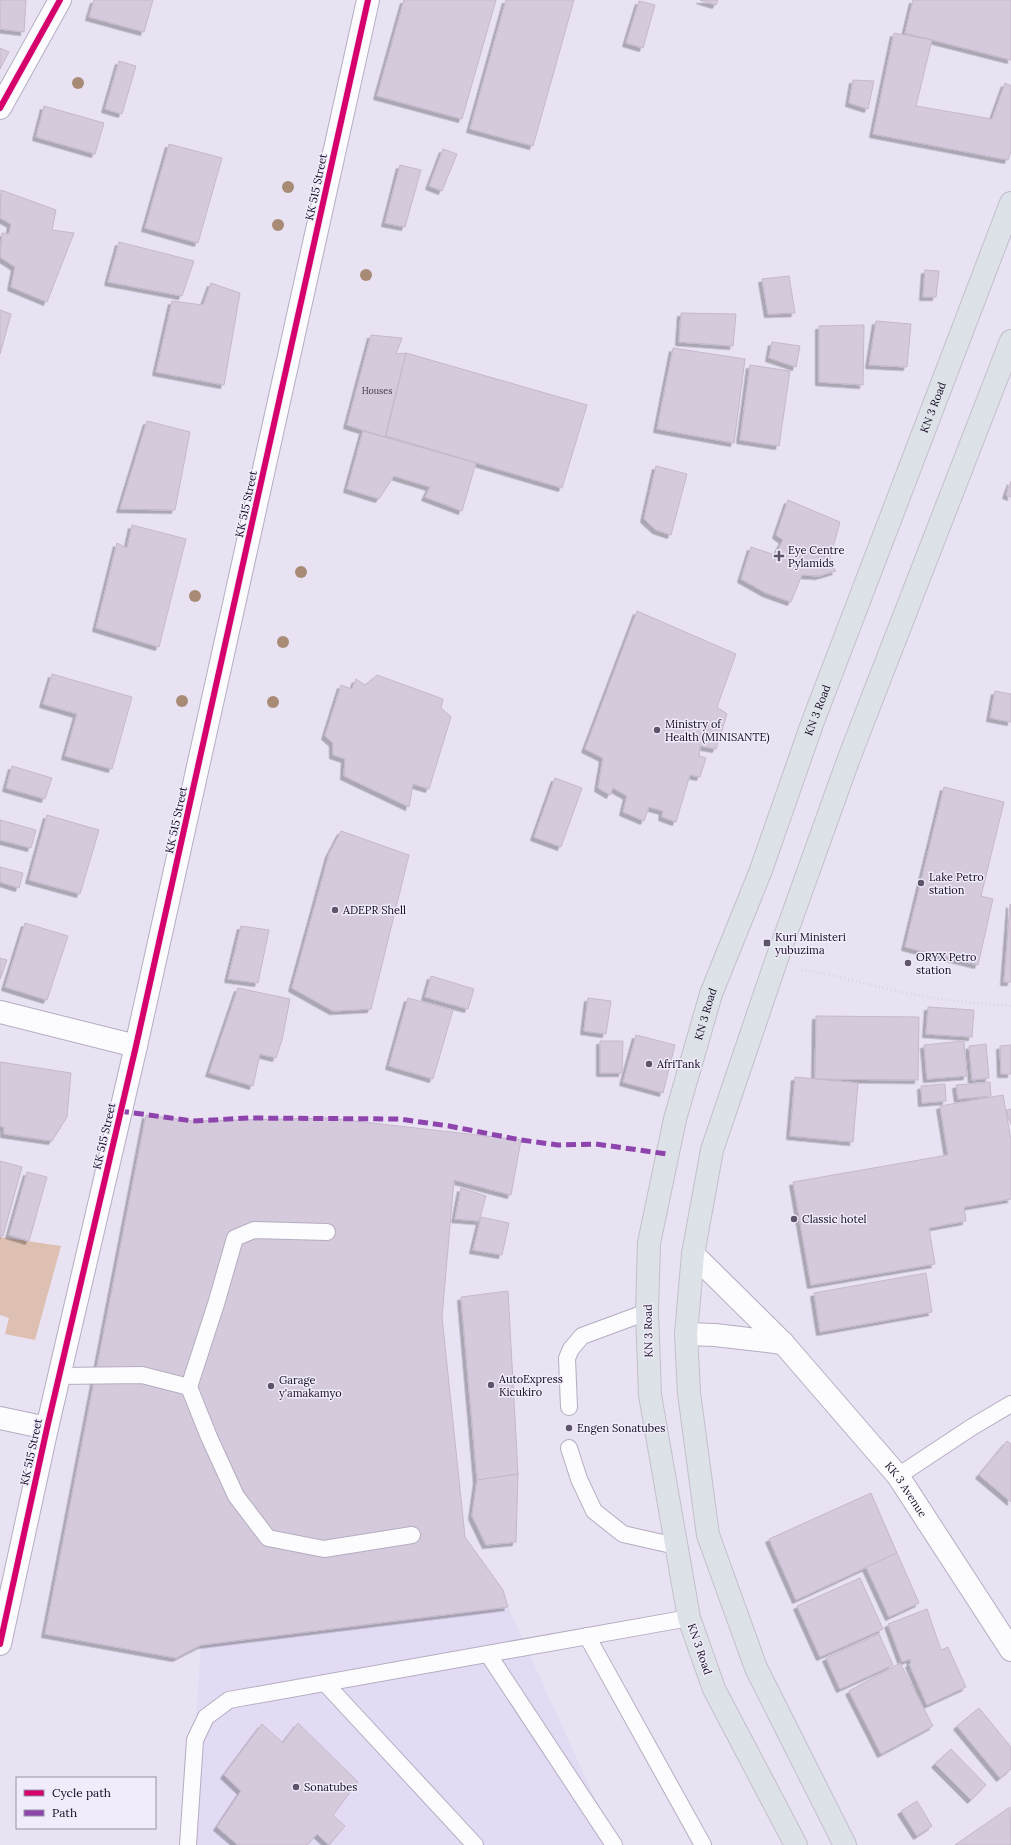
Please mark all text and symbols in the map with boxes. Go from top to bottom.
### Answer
street label: KK 515 Street [302,152,330,222]
street label: KN 3 Road [917,380,949,435]
house number: Houses [362,385,392,396]
street label: KK 515 Street [232,469,260,539]
place label: Eye Centre Pylamids [788,543,844,570]
marker: Eye Centre Pylamids [773,550,785,562]
street label: KN 3 Road [801,682,834,737]
place label: Ministry of Health (MINISANTE) [665,717,770,745]
marker: Ministry of Health (MINISANTE) [652,725,662,735]
street label: KK 515 Street [162,785,190,855]
place label: Lake Petro station [929,870,984,897]
marker: Lake Petro station [916,878,926,888]
place label: ADEPR Shell [342,903,406,917]
marker: ADEPR Shell [330,905,340,915]
place label: Kuri Ministeri yubuzima [775,930,846,957]
marker: Kuri Ministeri yubuzima [762,938,772,948]
place label: ORYX Petro station [916,950,977,977]
marker: ORYX Petro station [903,958,913,968]
street label: KN 3 Road [691,985,720,1042]
place label: AfriTank [656,1057,701,1071]
marker: AfriTank [644,1059,654,1069]
street label: KK 515 Street [90,1101,119,1171]
place label: Classic hotel [802,1212,867,1226]
marker: Classic hotel [789,1214,799,1224]
street label: KN 3 Road [641,1304,655,1358]
place label: AutoExpress Kicukiro [498,1372,563,1399]
place label: Garage y'amakamyo [279,1373,342,1400]
marker: AutoExpress Kicukiro [486,1380,496,1390]
marker: Garage y'amakamyo [266,1381,276,1391]
street label: KK 515 Street [17,1417,45,1487]
place label: Engen Sonatubes [577,1421,665,1435]
marker: Engen Sonatubes [564,1423,574,1433]
street label: KK 3 Avenue [882,1459,930,1520]
street label: KN 3 Road [685,1622,715,1677]
legend [16,1777,156,1829]
place label: Sonatubes [304,1780,357,1794]
marker: Sonatubes [291,1782,301,1792]
text: Cycle path [52,1785,111,1800]
text: Path [52,1805,77,1820]

